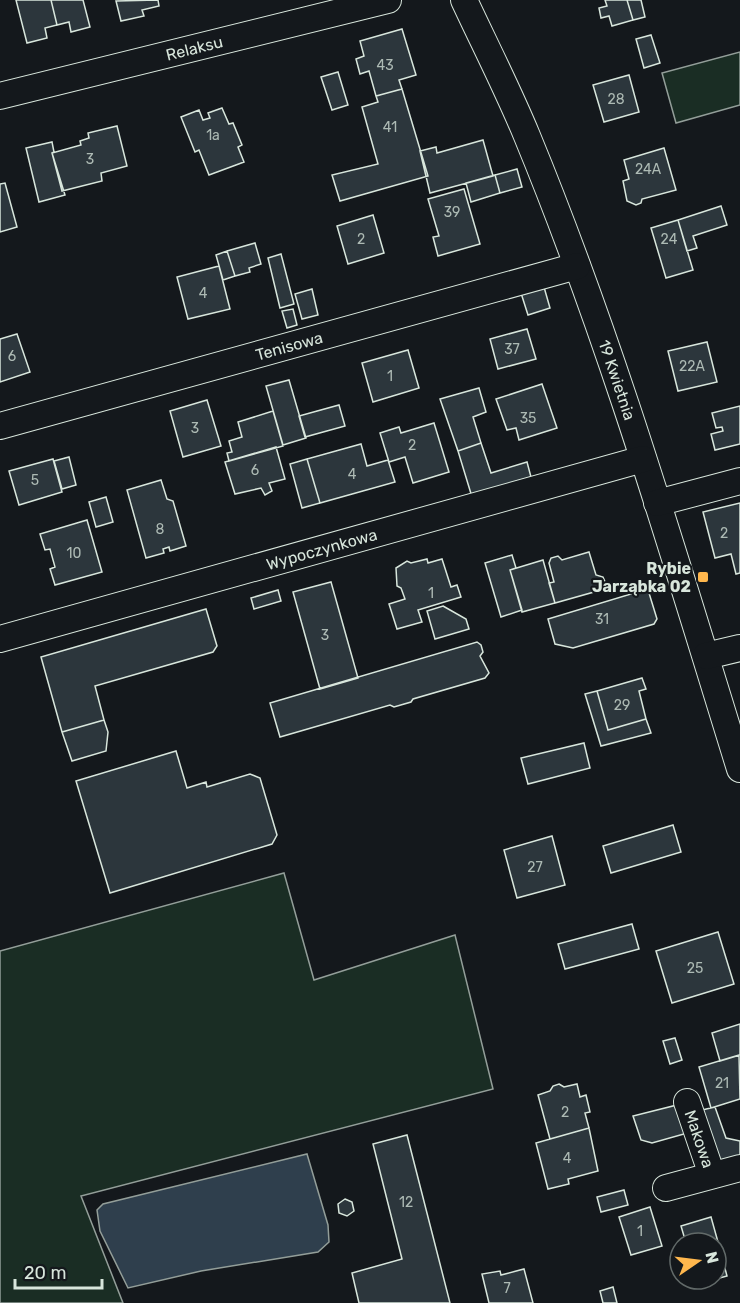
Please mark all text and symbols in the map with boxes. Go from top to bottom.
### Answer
street label: Relaksu [164,32,225,64]
house number: 43 [376,57,394,74]
house number: 28 [607,91,625,108]
house number: 41 [383,119,397,136]
house number: 1a [206,127,220,144]
house number: 3 [86,151,94,168]
house number: 24A [635,161,662,178]
house number: 39 [444,204,460,221]
house number: 2 [357,231,365,248]
house number: 24 [661,231,678,248]
house number: 4 [199,285,208,302]
street label: Tenisowa [253,327,325,364]
street label: 19 Kwietnia [595,337,640,422]
house number: 37 [504,341,520,358]
house number: 6 [8,348,16,365]
house number: 22A [679,358,706,375]
house number: 1 [387,368,393,385]
house number: 35 [520,410,536,427]
house number: 3 [191,420,199,437]
house number: 2 [408,437,416,454]
house number: 6 [251,462,259,479]
house number: 4 [348,466,357,483]
house number: 5 [31,472,39,489]
house number: 8 [156,521,165,538]
street label: Wypoczynkowa [264,524,379,574]
house number: 2 [720,525,728,542]
house number: 10 [67,545,82,562]
place label: Rybie Jarząbka 02 [592,559,691,596]
marker: Rybie Jarząbka 02 [696,570,710,584]
house number: 1 [428,585,434,602]
house number: 31 [595,611,609,628]
house number: 3 [321,627,329,644]
house number: 29 [614,697,630,714]
house number: 27 [527,859,543,876]
house number: 25 [687,960,703,977]
house number: 21 [715,1075,729,1092]
house number: 2 [561,1104,569,1121]
street label: Makowa [681,1108,718,1170]
house number: 4 [563,1150,572,1167]
house number: 12 [399,1194,413,1211]
house number: 1 [637,1223,643,1240]
north arrow [668,1231,728,1291]
text: N [701,1250,723,1265]
scale bar [15,1252,102,1290]
text: 20 m [24,1262,66,1284]
house number: 7 [503,1280,511,1297]

